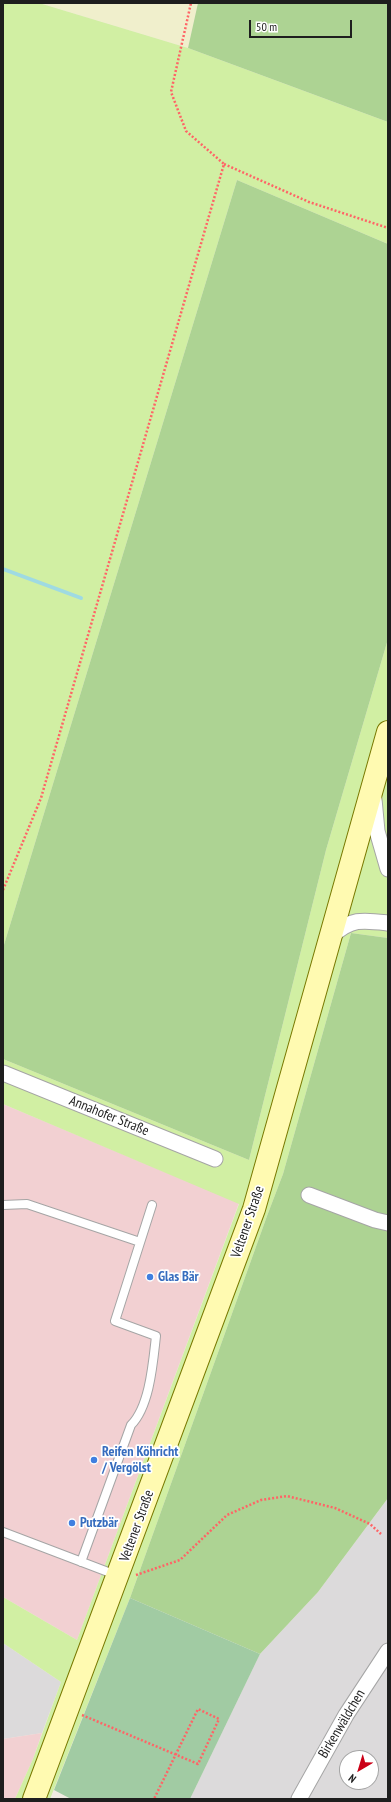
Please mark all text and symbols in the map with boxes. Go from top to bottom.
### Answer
scale bar [251,12,354,38]
text: 50 m [256,19,277,34]
street label: Annahofer Straße [67,1092,151,1140]
street label: Veltener Straße [228,1184,268,1260]
place label: Glas Bär [158,1269,199,1285]
marker: Glas Bär [145,1272,155,1282]
place label: Reifen Köhricht / Vergölst [102,1444,178,1476]
marker: Reifen Köhricht / Vergölst [89,1455,99,1465]
street label: Veltener Straße [116,1488,158,1564]
place label: Putzbär [80,1515,118,1531]
marker: Putzbär [67,1518,77,1528]
street label: Birkenwäldchen [315,1687,369,1761]
north arrow [339,1750,379,1790]
text: N [346,1771,359,1786]

